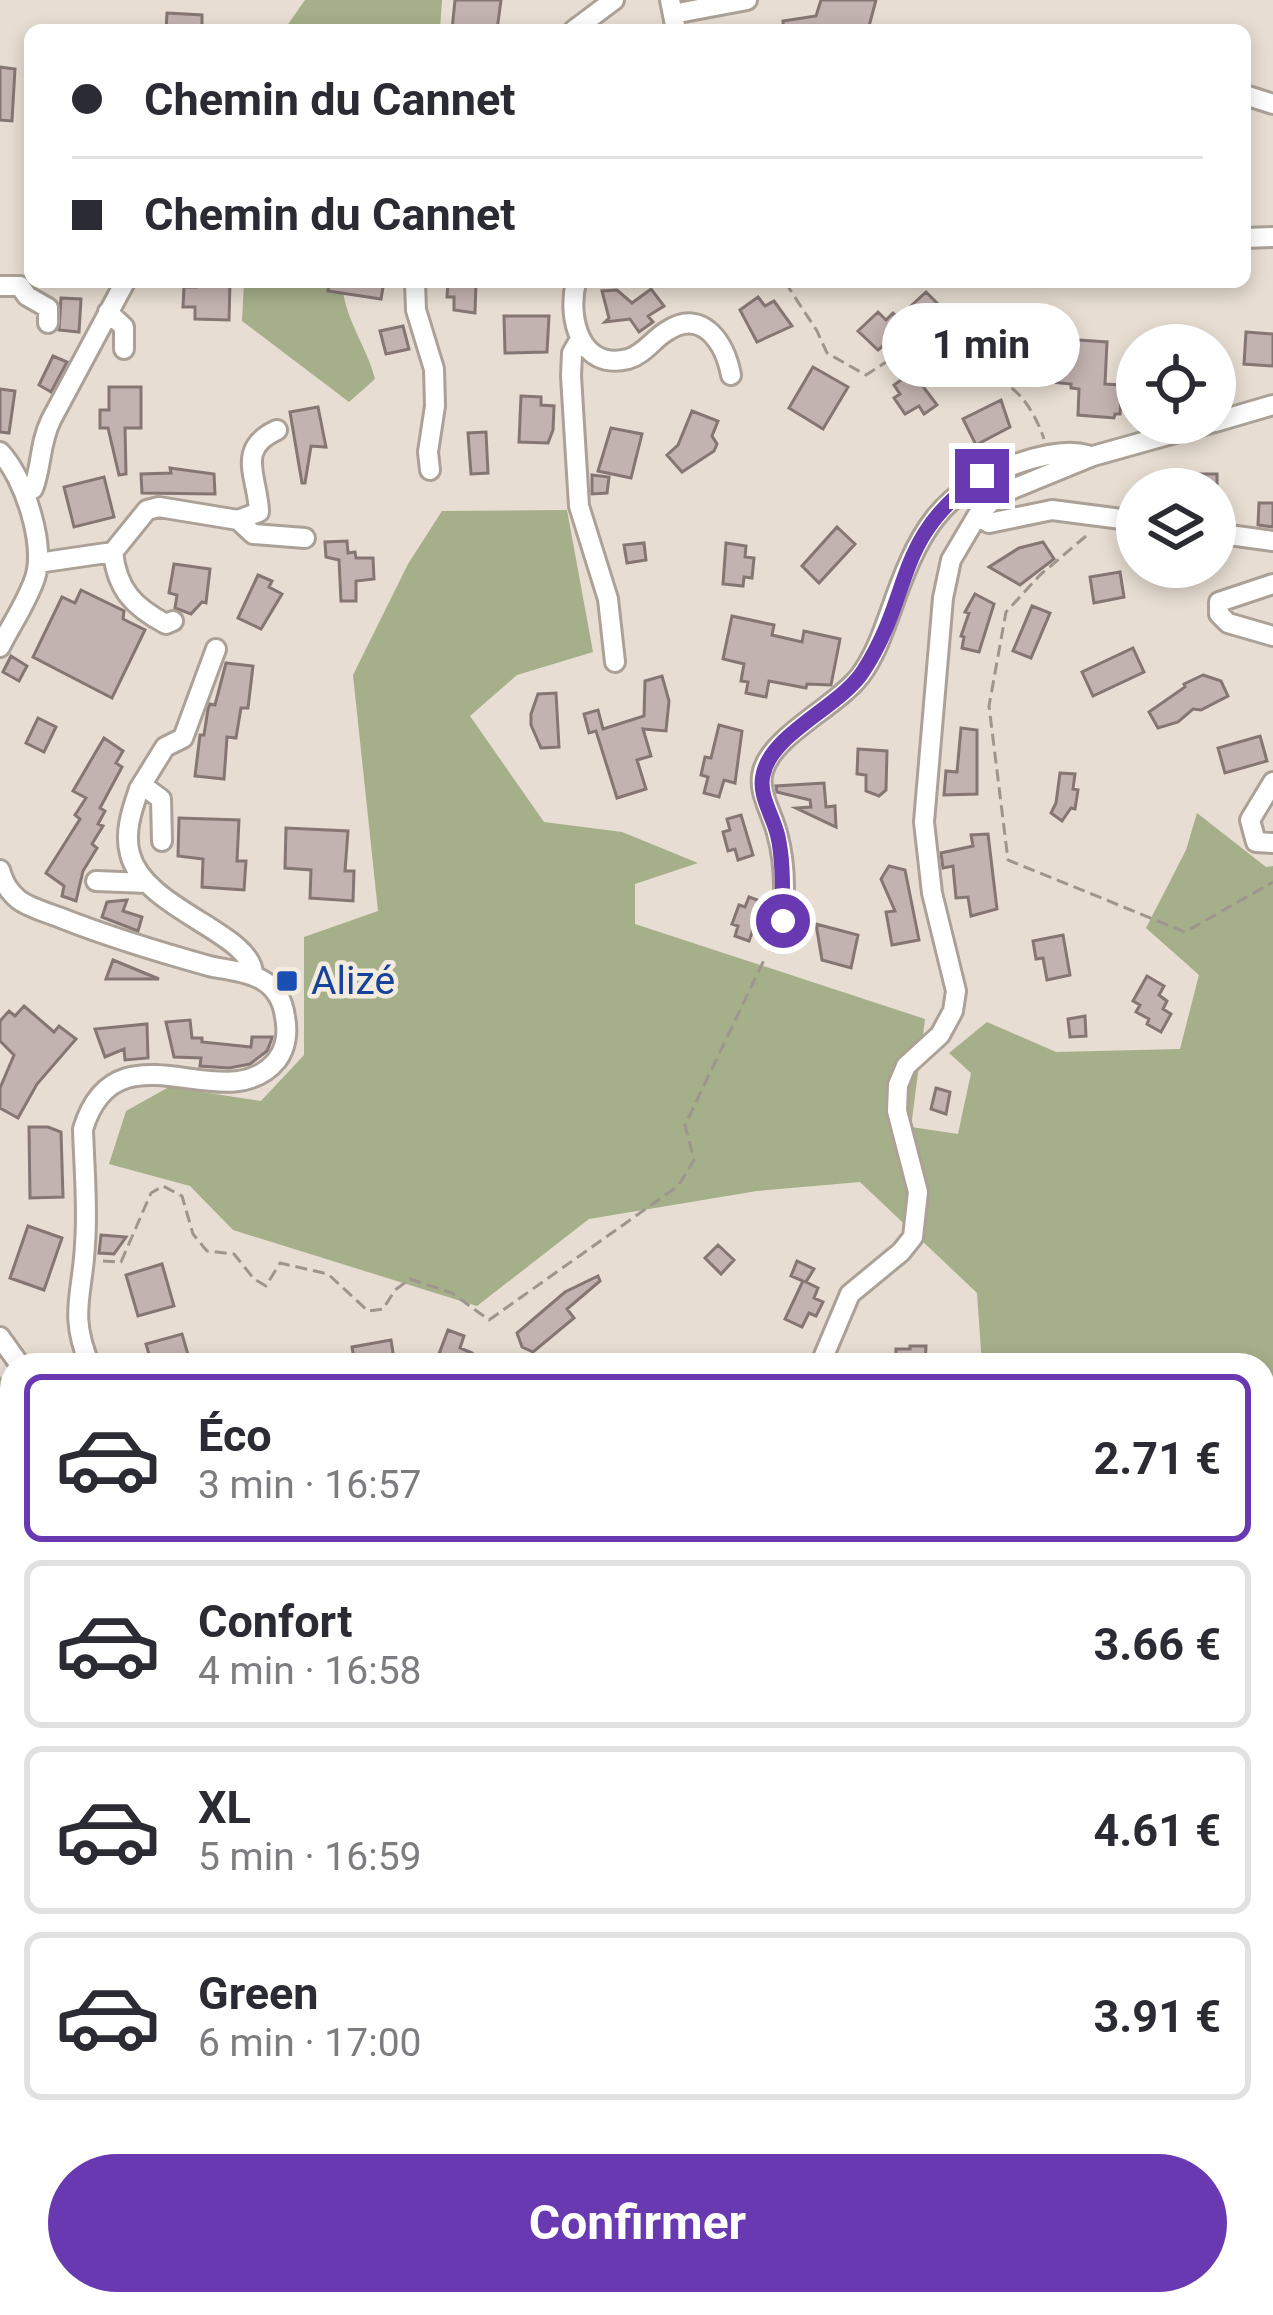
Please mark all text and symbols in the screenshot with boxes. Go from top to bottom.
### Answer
text: Chemin du Cannet [144,73,515,126]
text: Chemin du Cannet [144,188,515,241]
callout: 1 min [883,302,1081,386]
text: 1 min [932,322,1030,368]
map controls [1116,324,1236,588]
button: locate [1116,324,1236,444]
route end [955,449,1009,503]
button: layers [1116,468,1236,588]
route start [756,894,810,948]
place label: Alizé [311,958,395,1004]
marker: Alizé [274,968,300,994]
icon: car [54,1404,162,1512]
text: Éco [198,1409,272,1462]
text: 2.71 € [1093,1432,1221,1485]
text: 3 min · 16:57 [198,1462,421,1508]
icon: car [54,1590,162,1698]
text: Confort [198,1595,352,1648]
text: 3.66 € [1093,1618,1221,1671]
text: 4 min · 16:58 [198,1648,421,1694]
icon: car [54,1776,162,1884]
text: XL [198,1781,251,1834]
text: 4.61 € [1093,1804,1221,1857]
text: 5 min · 16:59 [198,1834,421,1880]
icon: car [54,1962,162,2070]
text: Green [198,1967,319,2020]
text: 3.91 € [1093,1990,1221,2043]
text: 6 min · 17:00 [198,2020,421,2066]
button: Confirmer [48,2154,1227,2292]

